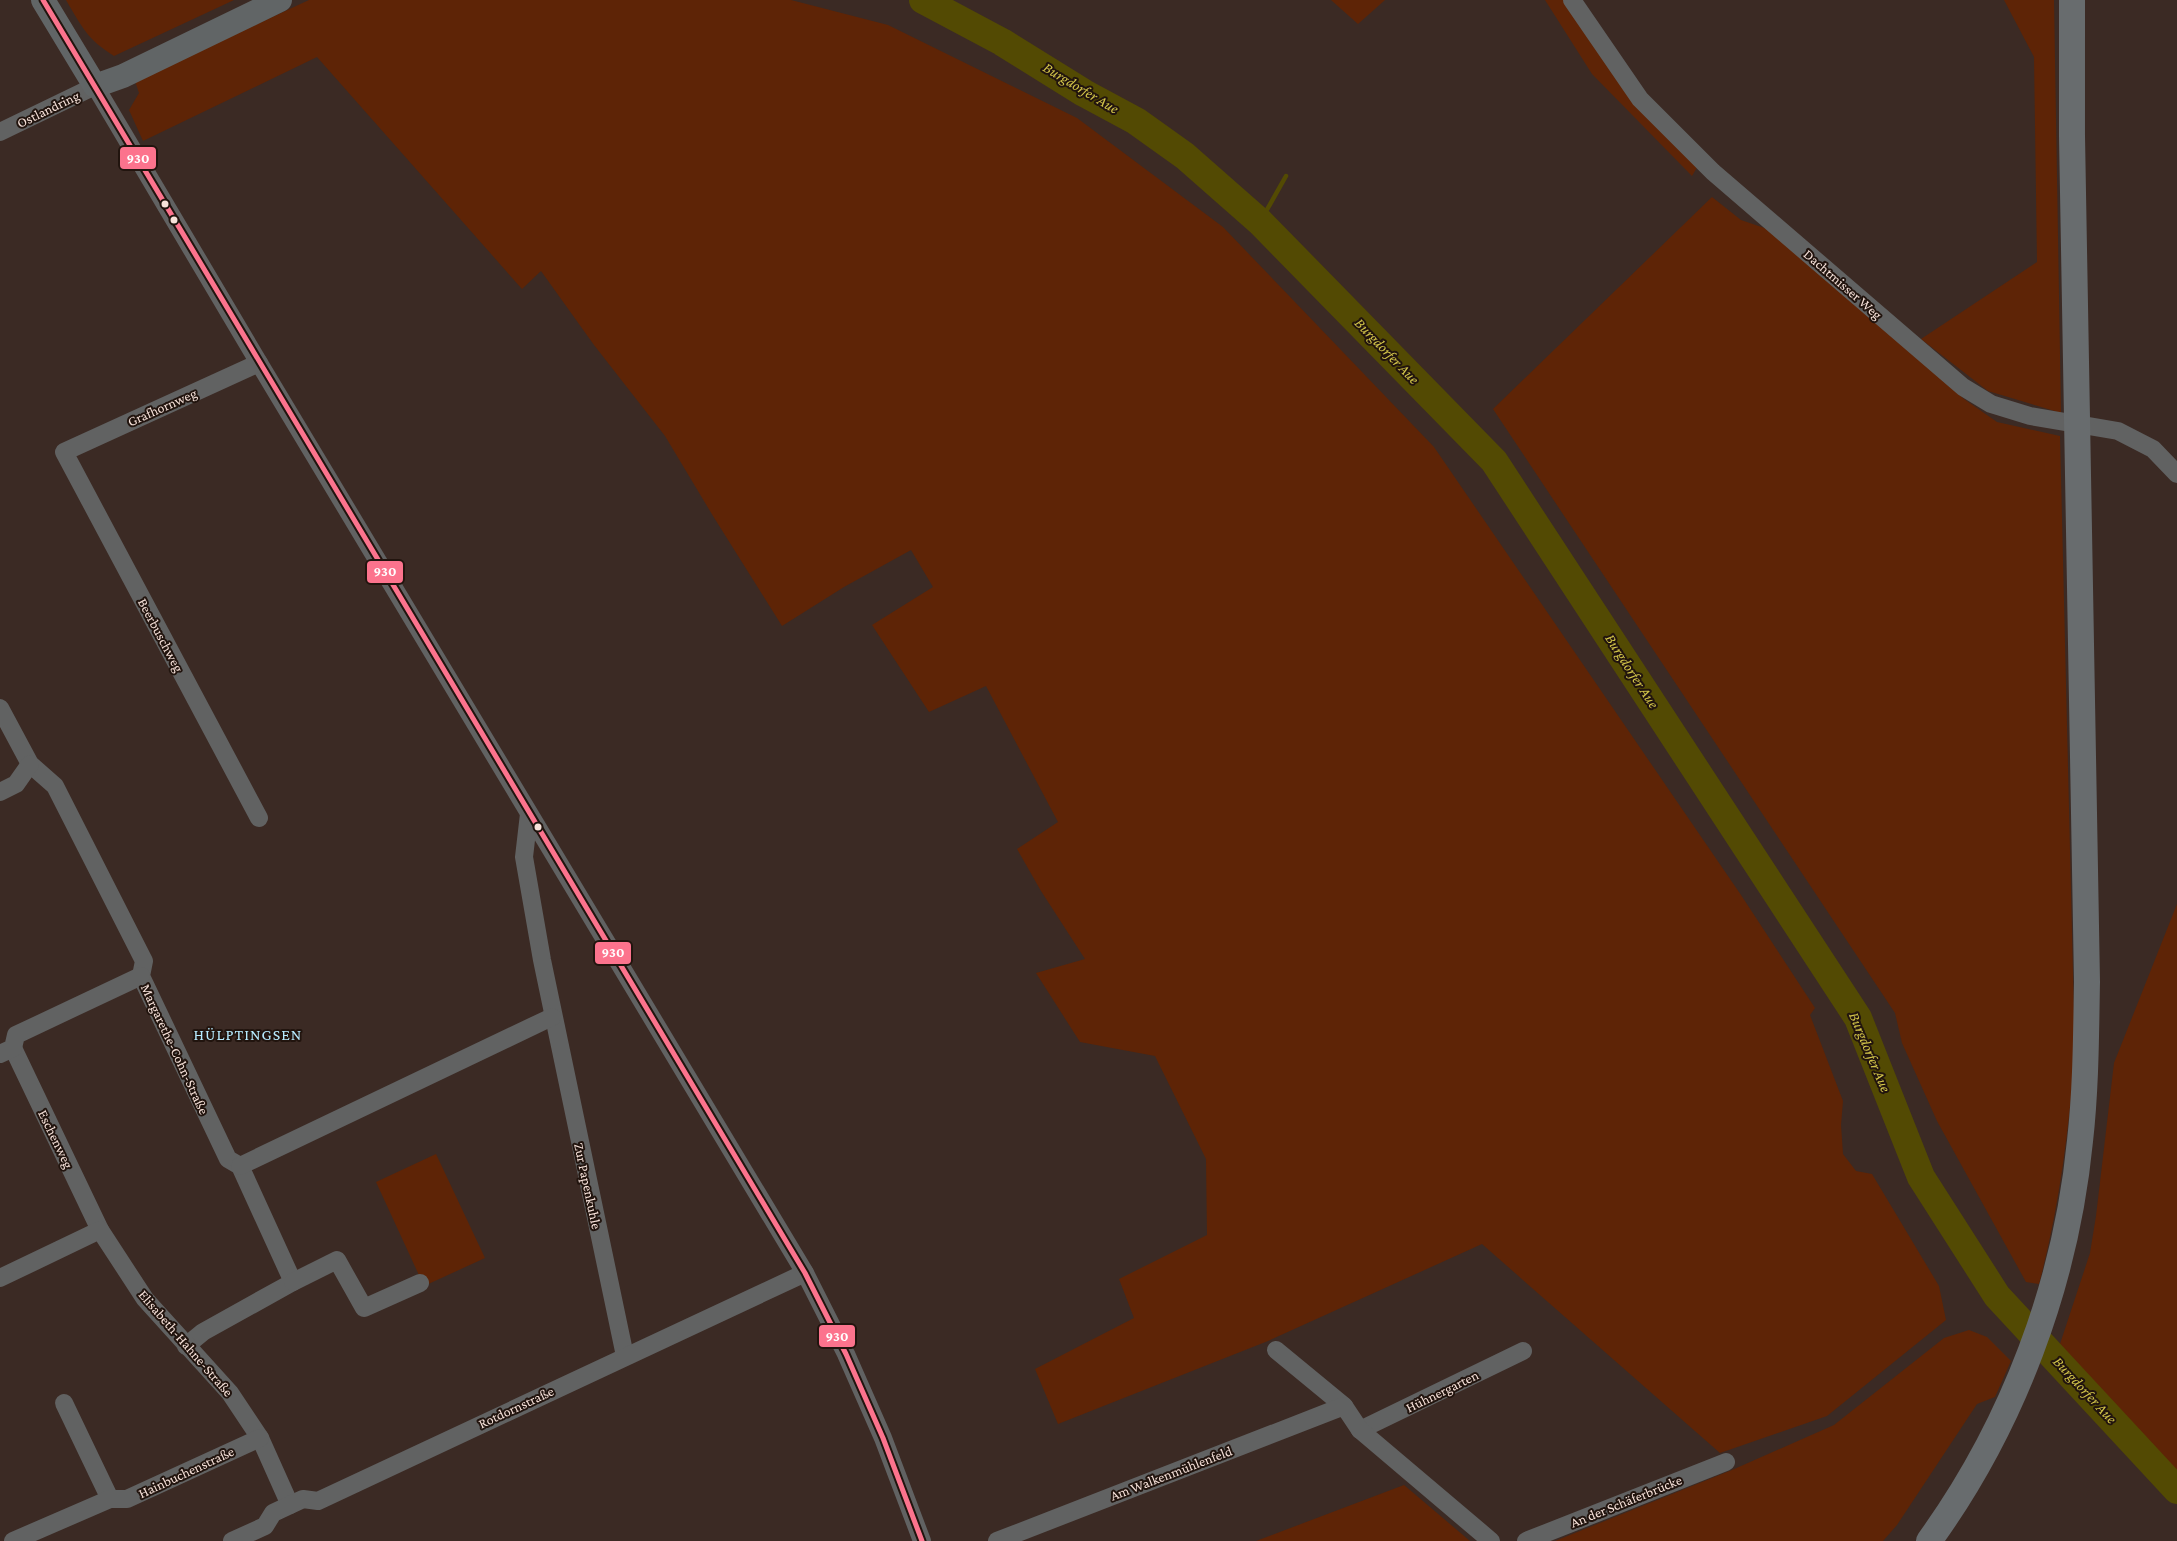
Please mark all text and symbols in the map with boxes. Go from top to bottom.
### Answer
water label: Burgdorfer Aue [1040,59,1122,118]
street label: Ostlandring [14,87,82,131]
line badge: 930 [119,146,157,170]
text: 930 [127,150,149,166]
unlabelled marker [160,199,170,209]
unlabelled marker [169,215,179,225]
street label: Dachtmisser Weg [1801,246,1886,323]
water label: Burgdorfer Aue [1351,315,1423,388]
street label: Grafhornweg [125,385,199,429]
line badge: 930 [366,560,404,584]
text: 930 [374,563,396,579]
street label: Beerbuschweg [135,595,187,675]
water label: Burgdorfer Aue [1601,631,1662,712]
unlabelled marker [533,822,543,832]
line badge: 930 [594,941,632,965]
text: 930 [602,944,624,960]
street label: Margarethe-Cohn-Straße [138,981,212,1117]
water label: Burgdorfer Aue [1845,1010,1894,1095]
district label: HÜLPTINGSEN [194,1026,302,1043]
street label: Eschenweg [35,1107,77,1171]
street label: Zur Papenkuhle [571,1141,605,1231]
street label: Elisabeth-Hahne-Straße [135,1286,237,1400]
line badge: 930 [818,1324,856,1348]
text: 930 [826,1328,848,1344]
water label: Burgdorfer Aue [2049,1353,2120,1428]
street label: Hühnergarten [1403,1366,1481,1415]
street label: Rotdornstraße [476,1383,556,1431]
street label: Am Walkenmühlenfeld [1108,1442,1235,1504]
street label: Hainbuchenstraße [136,1443,236,1501]
street label: An der Schäferbrücke [1568,1471,1684,1531]

